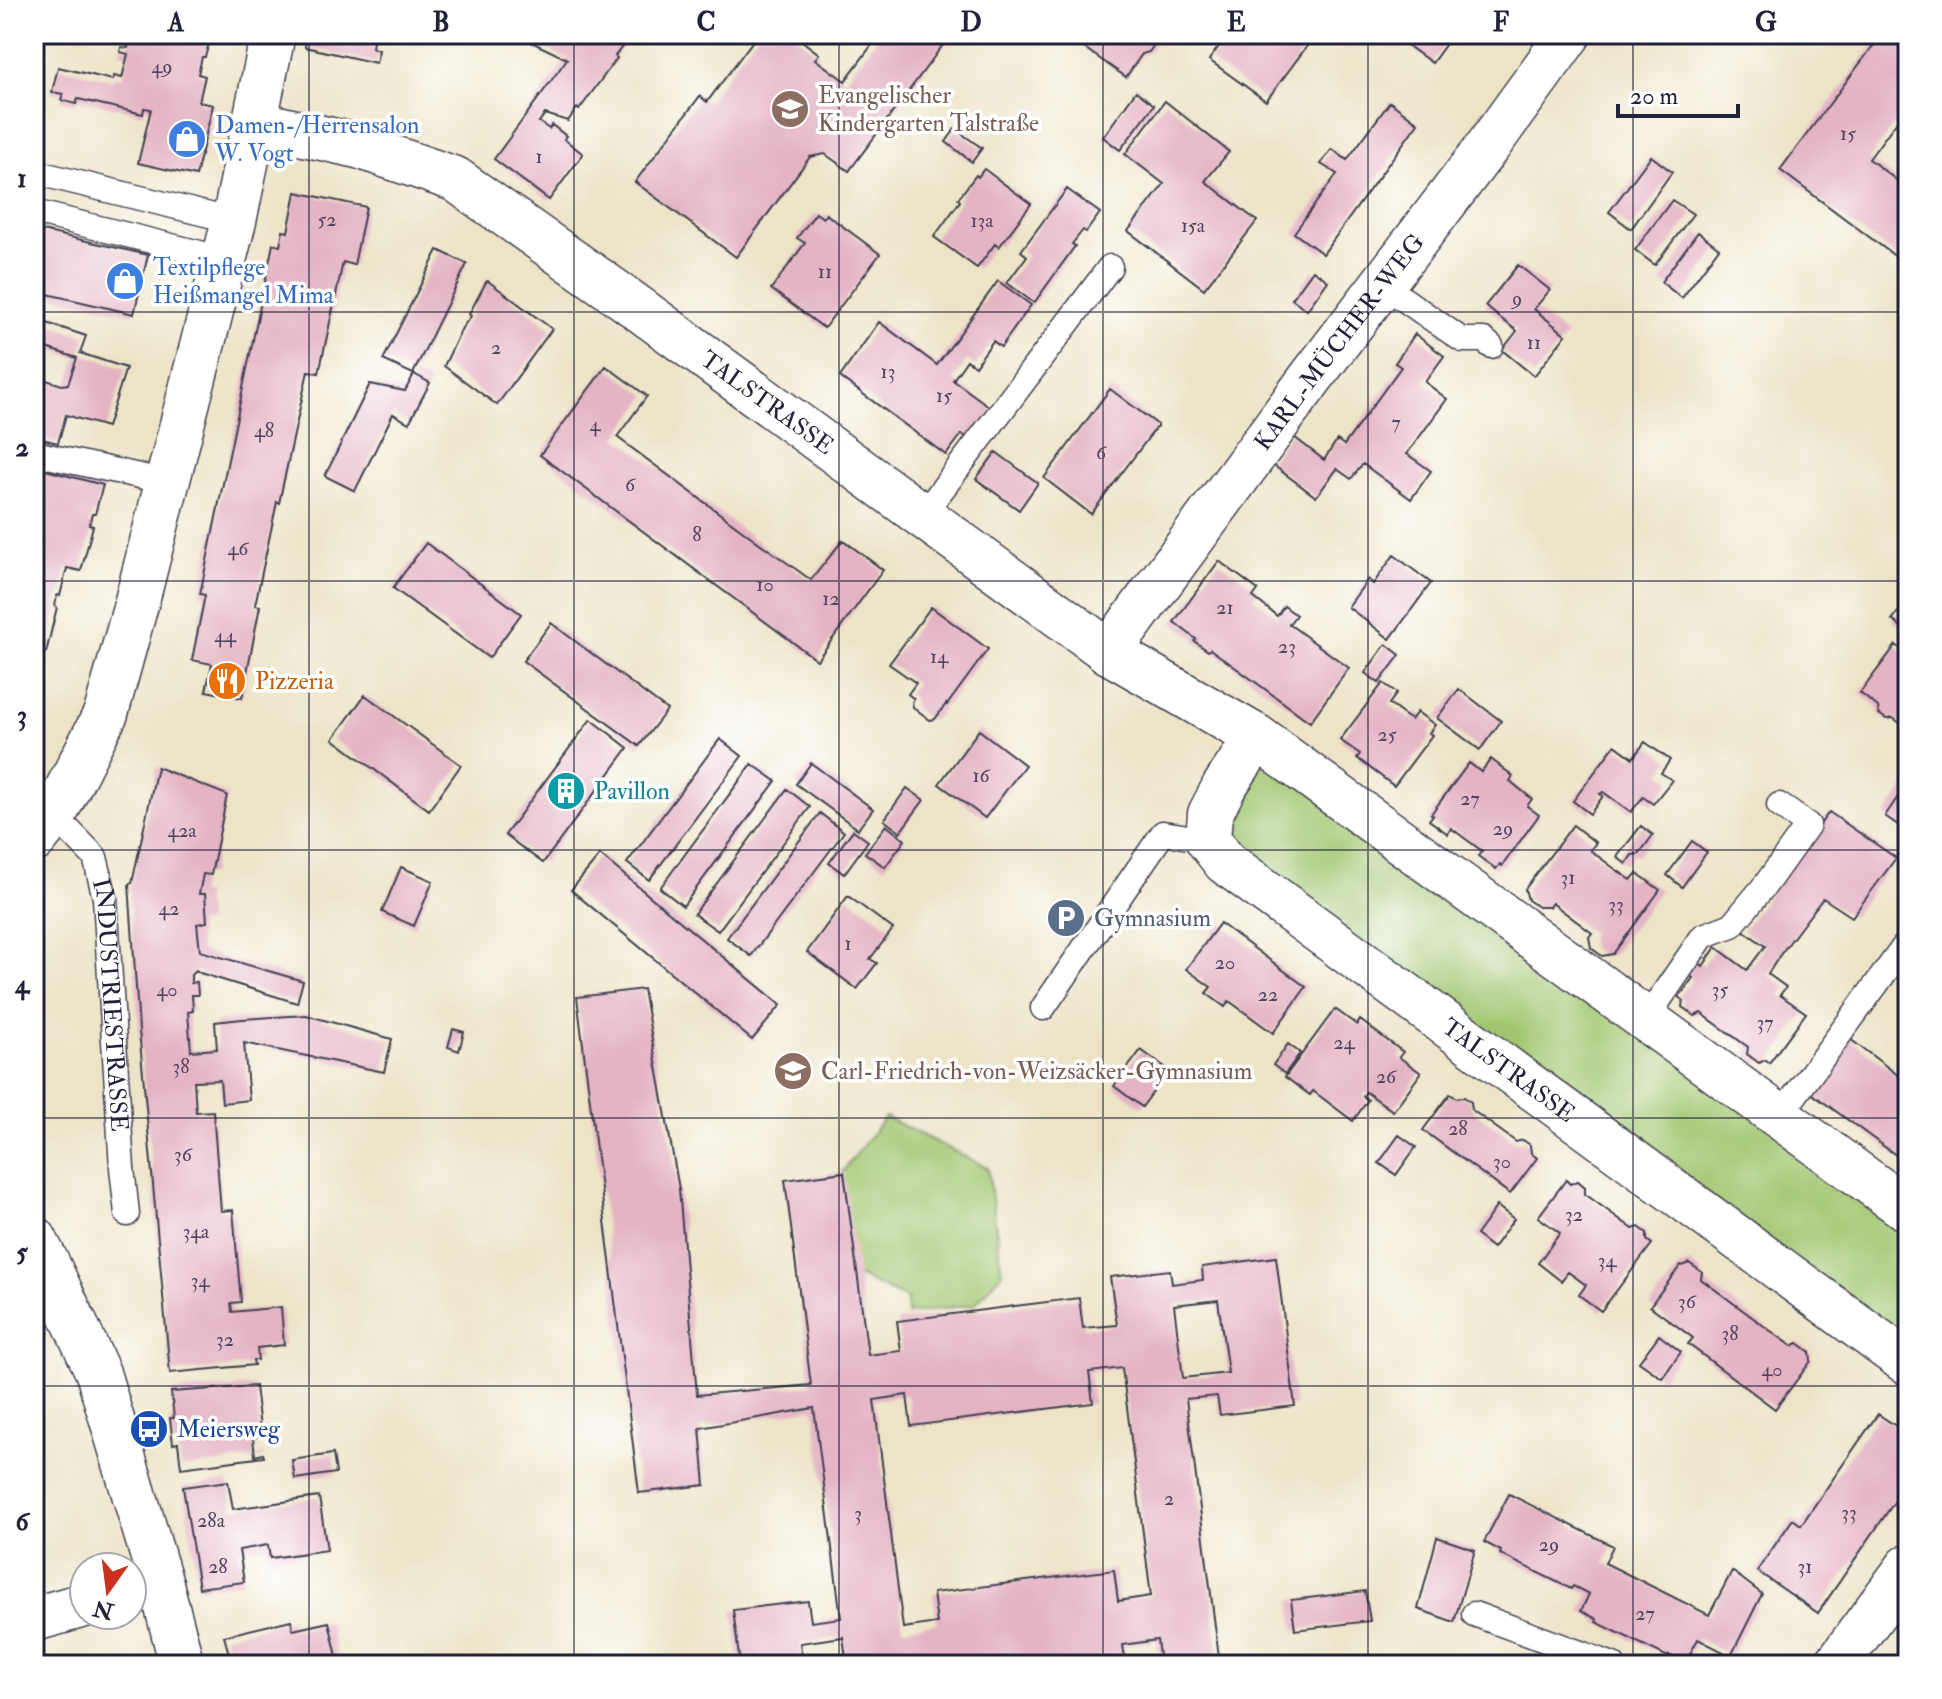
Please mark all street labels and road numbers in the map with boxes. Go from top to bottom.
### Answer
street label: KARL-MÜCHER-WEG [1247,227,1431,457]
street label: TALSTRASSE [695,344,840,461]
street label: INDUSTRIESTRASSE [85,875,135,1132]
street label: TALSTRASSE [1436,1011,1581,1129]

